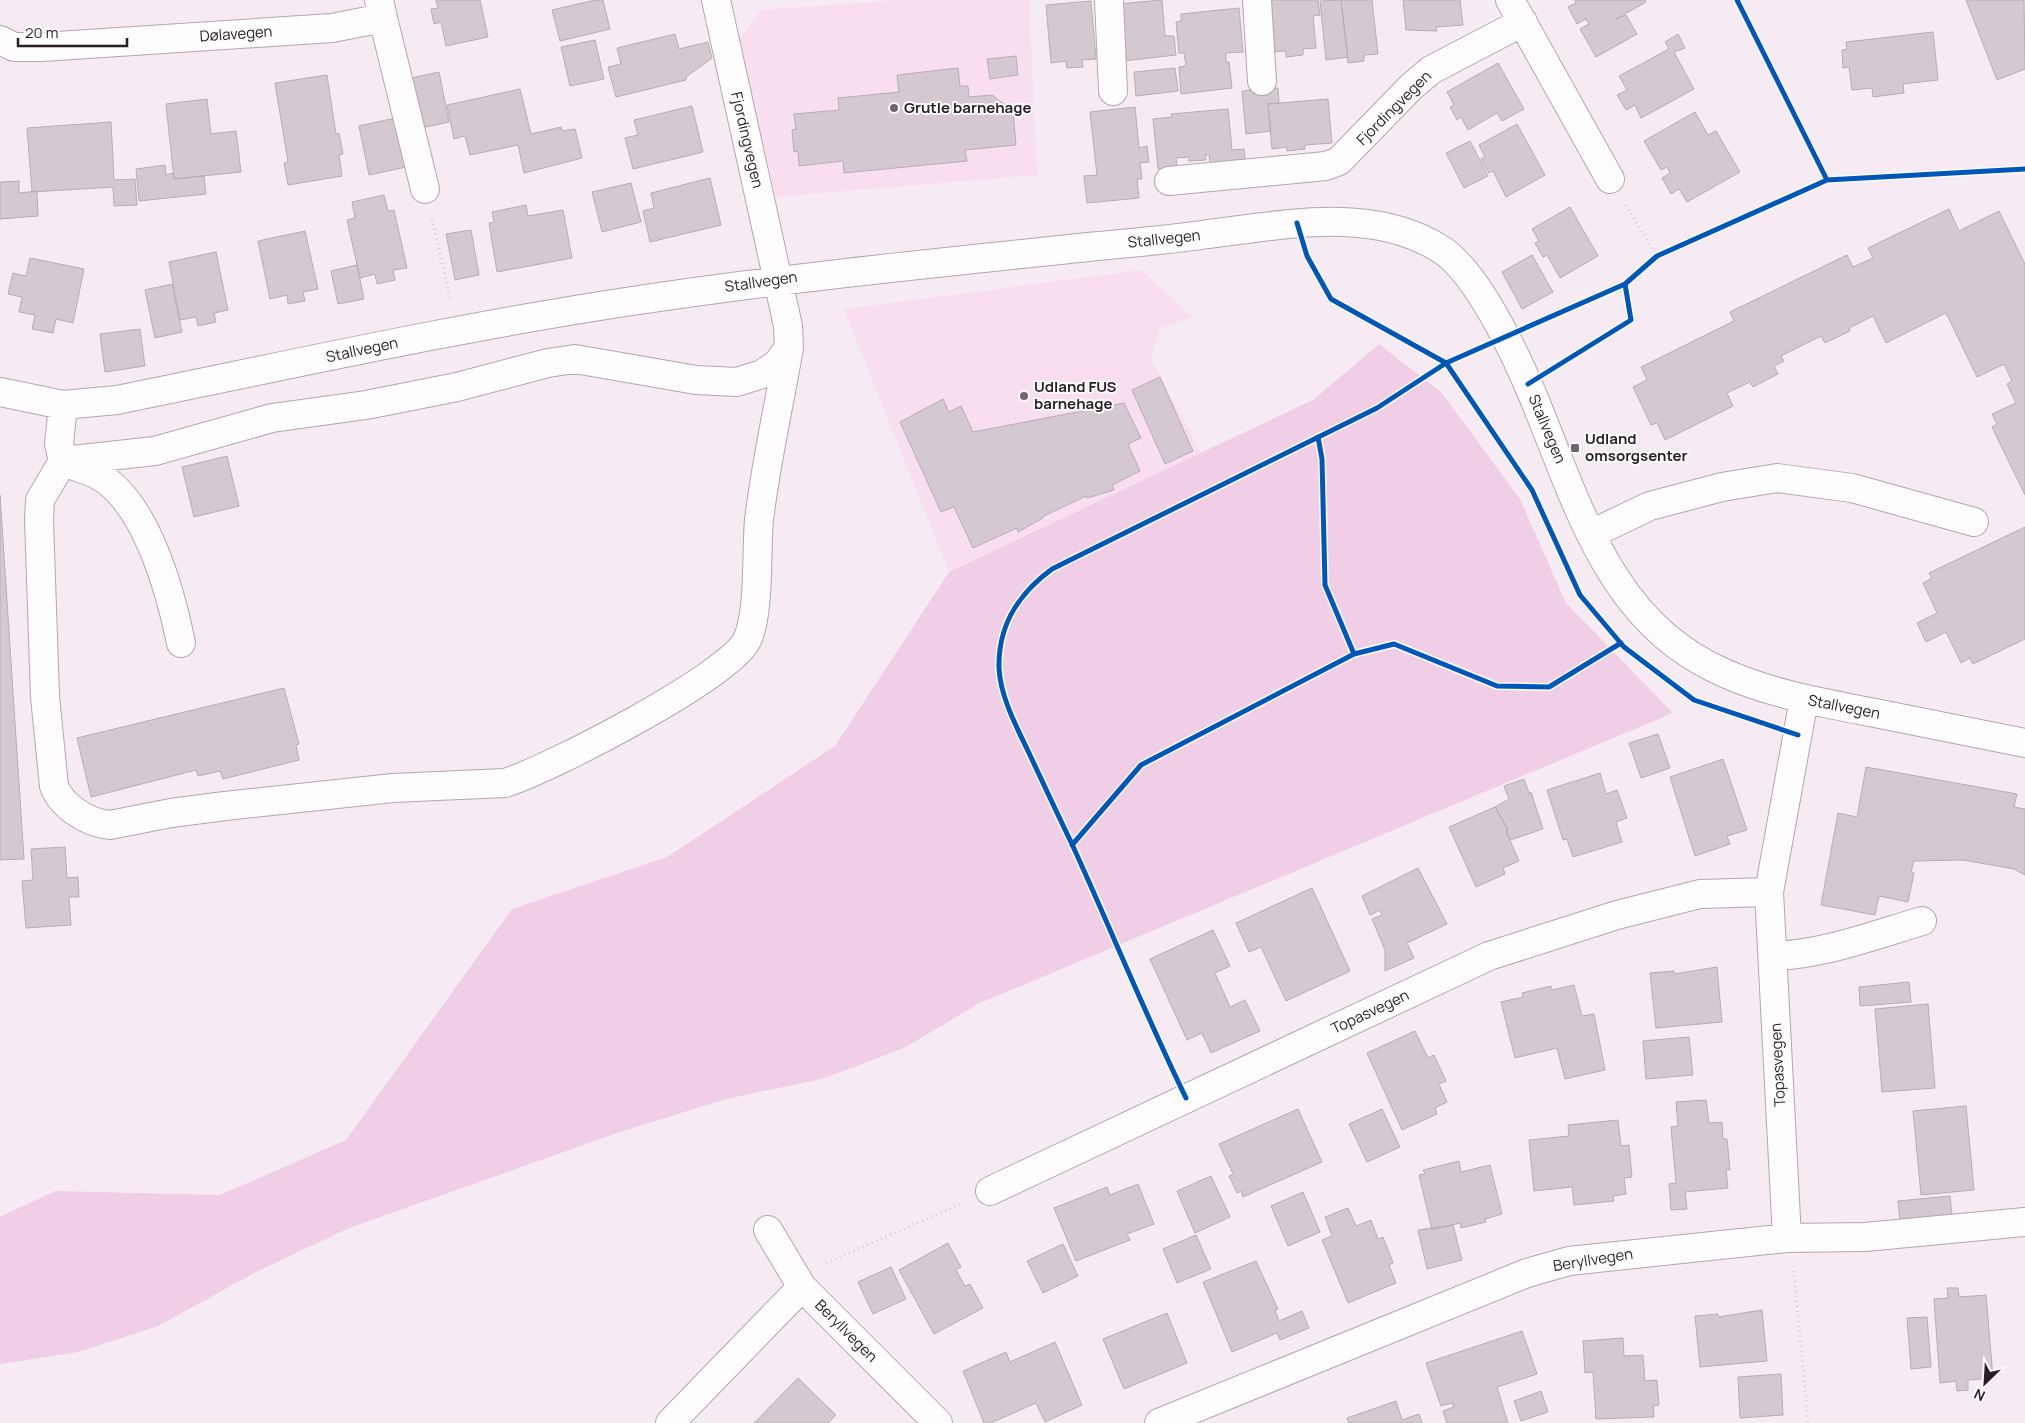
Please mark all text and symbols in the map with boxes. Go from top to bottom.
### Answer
scale bar [18,15,126,47]
street label: Dølavegen [199,20,273,47]
text: 20 m [25,22,58,43]
street label: Fjordingvegen [1352,65,1436,150]
street label: Fjordingvegen [726,90,769,190]
place label: Grutle barnehage [904,97,1032,118]
marker: Grutle barnehage [888,102,900,114]
street label: Stallvegen [1127,224,1201,253]
street label: Stallvegen [723,266,799,297]
street label: Stallvegen [324,332,400,367]
place label: Udland FUS barnehage [1034,376,1117,414]
marker: Udland FUS barnehage [1018,390,1030,402]
street label: Stallvegen [1524,391,1571,467]
place label: Udland omsorgsenter [1585,428,1687,466]
marker: Udland omsorgsenter [1569,442,1581,454]
street label: Stallvegen [1806,689,1882,724]
street label: Topasvegen [1327,984,1412,1039]
street label: Topasvegen [1765,1023,1790,1107]
street label: Beryllvegen [1551,1243,1634,1276]
street label: Beryllvegen [810,1295,882,1367]
north arrow [1960,1358,2010,1408]
text: N [1971,1384,1988,1406]

